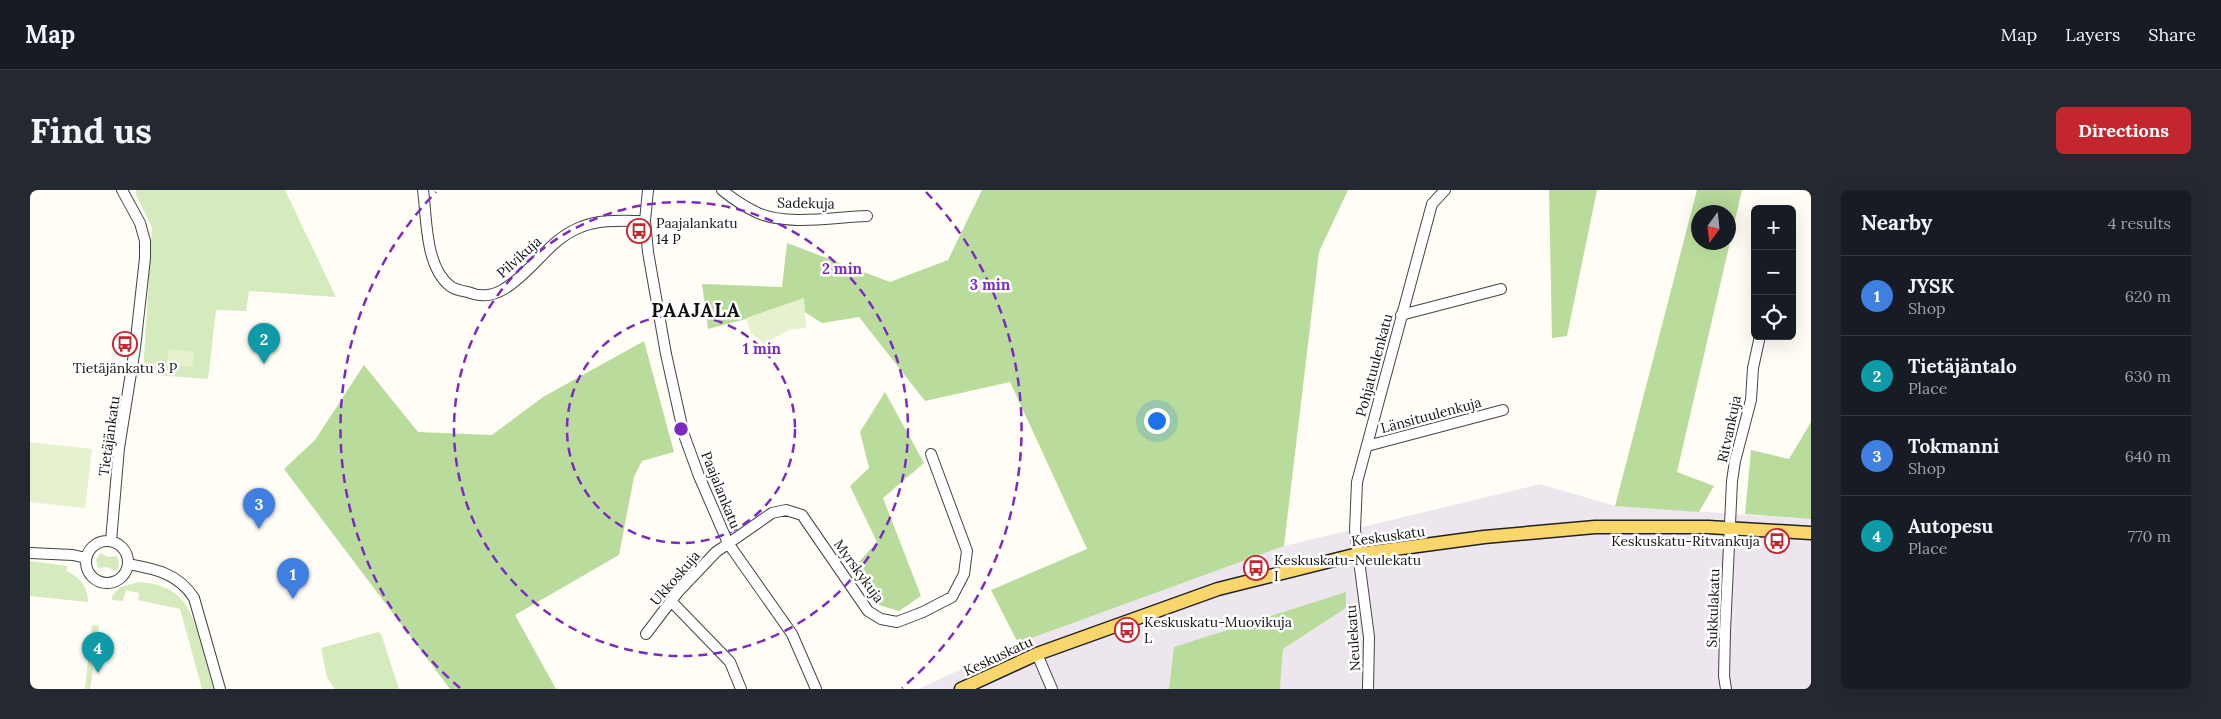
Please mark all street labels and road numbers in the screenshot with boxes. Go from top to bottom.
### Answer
street label: Sadekuja [777,193,835,213]
street label: Pilvikuja [493,232,545,282]
street label: Pohjatuulenkatu [1352,311,1396,419]
street label: Länsituulenkuja [1379,393,1483,437]
street label: Ritvankuja [1713,394,1745,464]
street label: Tietäjänkatu [94,395,124,477]
street label: Paajalankatu [697,449,745,531]
street label: Keskuskatu [1350,522,1426,550]
street label: Myrskykuja [830,536,888,606]
street label: Ukkoskuja [646,547,704,609]
street label: Sukkulakatu [1703,568,1723,648]
street label: Neulekatu [1342,604,1364,672]
street label: Keskuskatu [961,632,1035,680]

